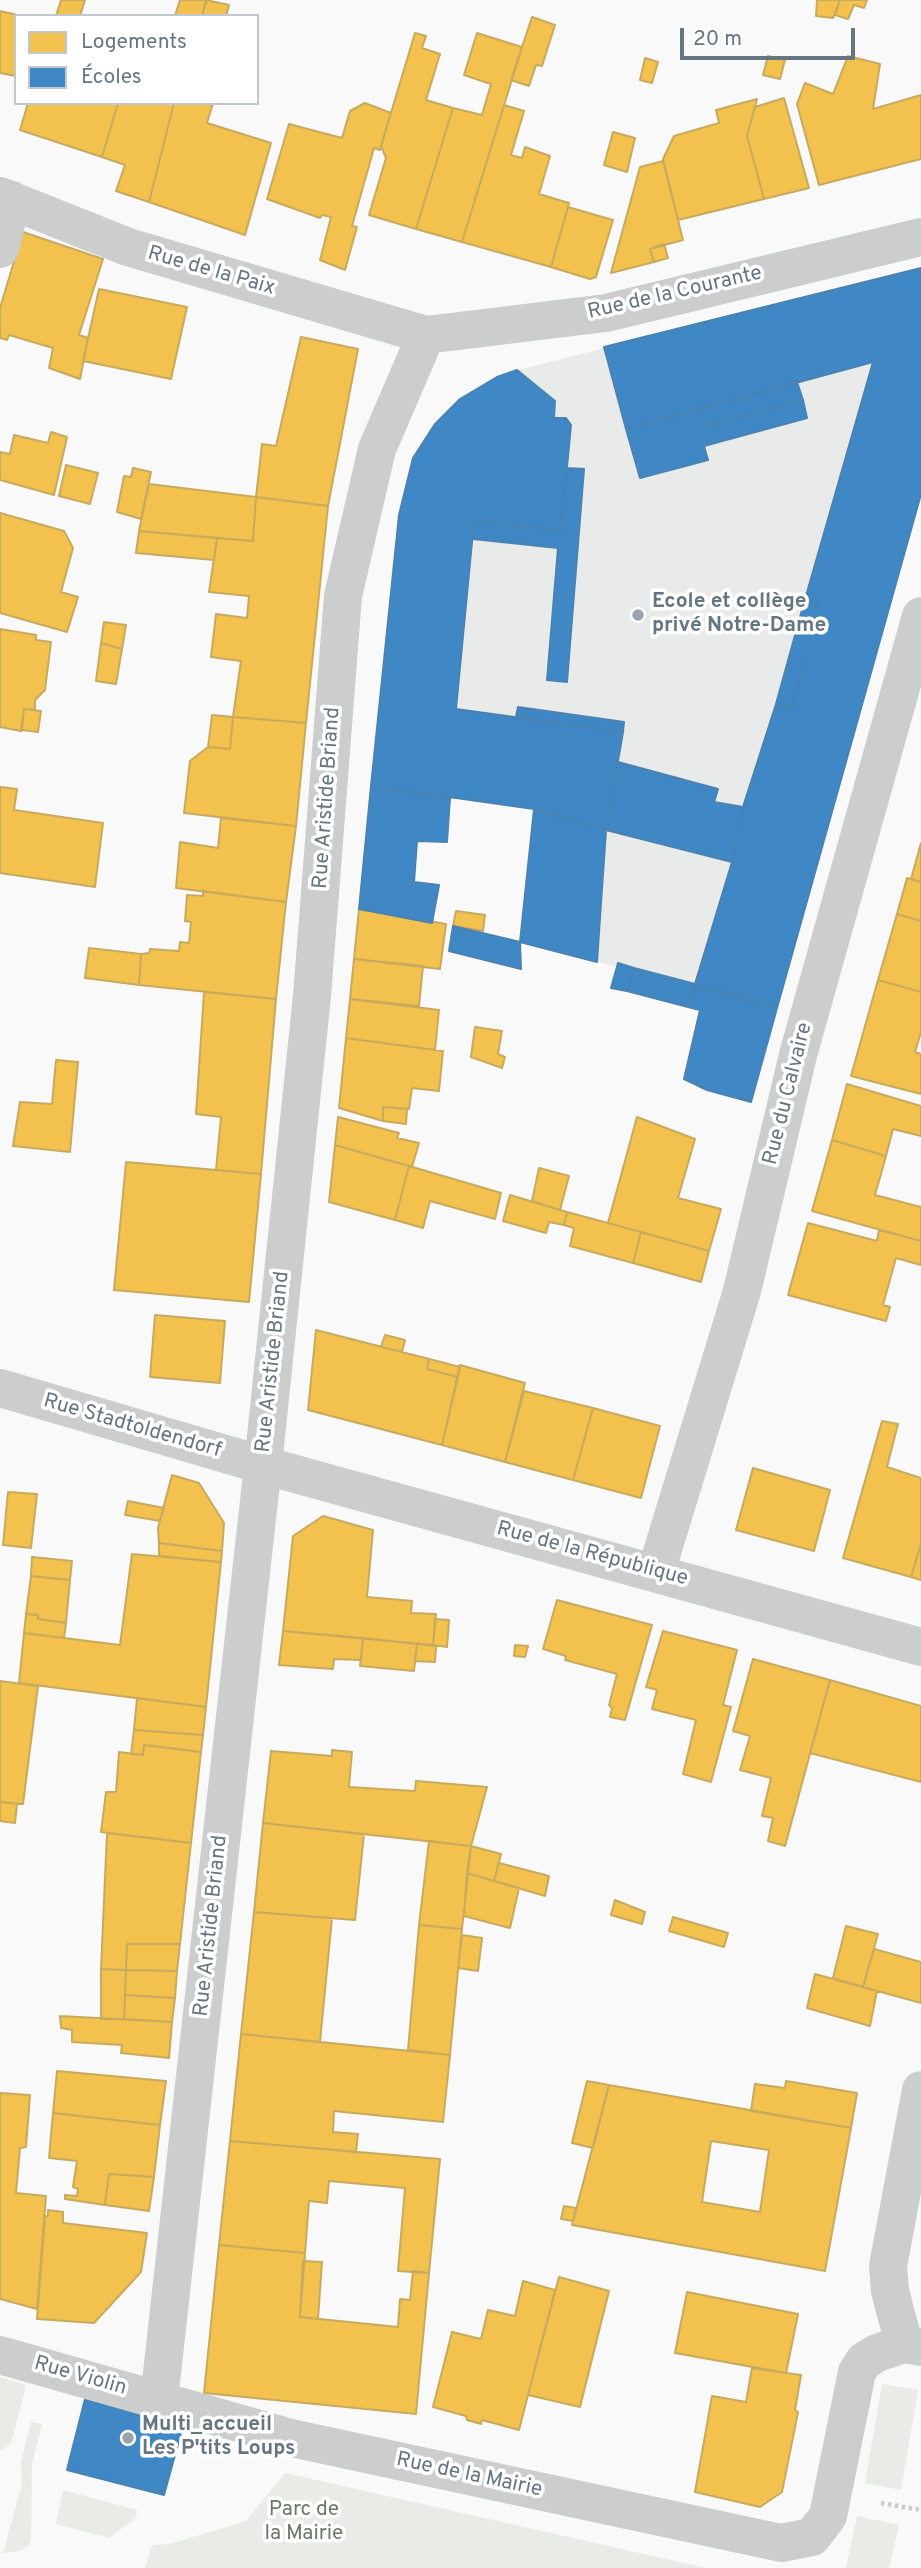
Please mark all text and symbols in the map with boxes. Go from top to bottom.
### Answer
legend [14,14,259,105]
scale bar [683,14,858,58]
text: 20 m [693,26,742,53]
text: Logements [81,29,187,56]
text: Écoles [81,64,142,91]
street label: Rue de la Paix [144,242,278,302]
street label: Rue de la Courante [585,262,765,326]
place label: Ecole et collège privé Notre-Dame [652,590,826,640]
marker: Ecole et collège privé Notre-Dame [630,607,646,623]
street label: Rue Aristide Briand [309,706,347,890]
street label: Rue du Calvaire [759,1020,819,1168]
street label: Rue Aristide Briand [252,1270,296,1454]
street label: Rue Stadtoldendorf [40,1390,224,1464]
street label: Rue de la République [494,1517,690,1593]
street label: Rue Aristide Briand [190,1834,234,2018]
street label: Rue Violin [31,2352,129,2402]
place label: Multi_accueil Les P'tits Loups [142,2413,295,2463]
marker: Multi_accueil Les P'tits Loups [120,2430,136,2446]
street label: Rue de la Mairie [394,2448,544,2504]
park label: Parc de la Mairie [265,2498,343,2548]

